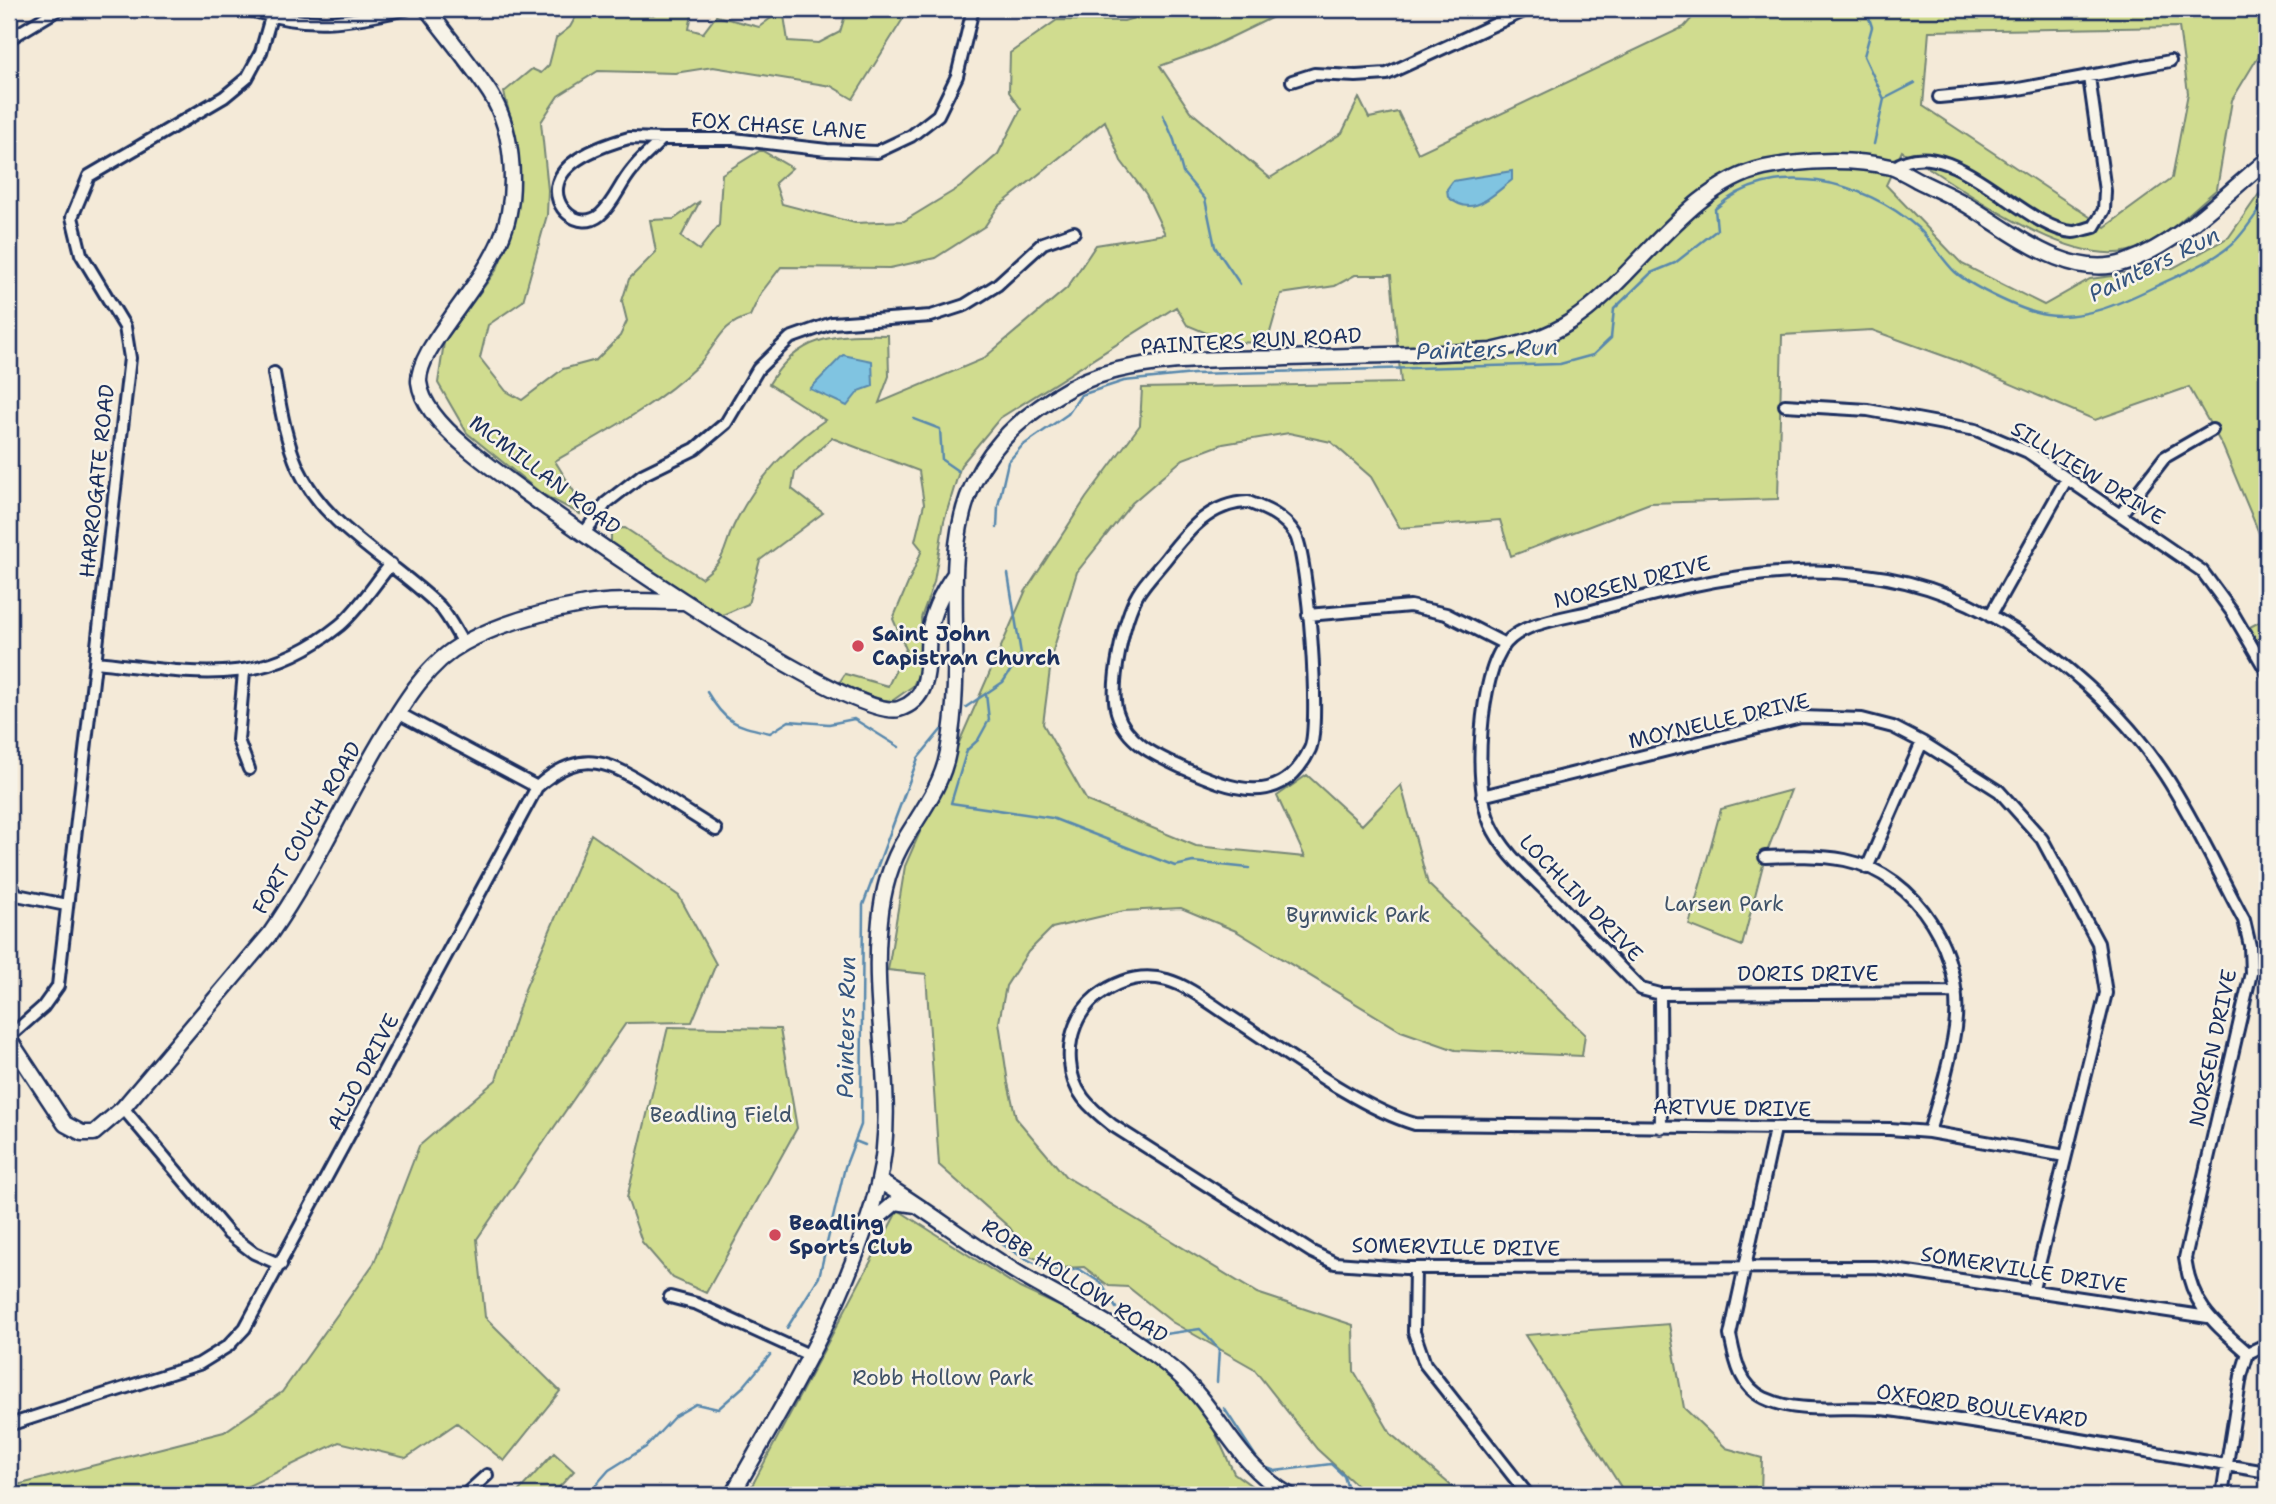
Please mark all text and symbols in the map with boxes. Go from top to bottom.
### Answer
street label: FOX CHASE LANE [690,106,868,146]
water label: Painters Run [2084,219,2224,309]
street label: PAINTERS RUN ROAD [1140,321,1362,361]
water label: Painters Run [1415,332,1559,366]
street label: HARROGATE ROAD [73,383,121,579]
street label: MCMILLAN ROAD [463,409,627,541]
street label: SILLVIEW DRIVE [2006,414,2170,532]
street label: NORSEN DRIVE [1551,549,1713,615]
place label: Saint John Capistran Church [872,620,1060,672]
marker: Saint John Capistran Church [850,638,866,654]
street label: MOYNELLE DRIVE [1626,687,1812,755]
street label: FORT COUCH ROAD [246,736,368,920]
street label: LOCHLIN DRIVE [1513,828,1649,968]
park label: Larsen Park [1664,890,1784,918]
park label: Byrnwick Park [1286,901,1430,929]
water label: Painters Run [830,956,862,1098]
street label: DORIS DRIVE [1737,960,1879,988]
street label: NORSEN DRIVE [2183,967,2243,1129]
street label: ALJO DRIVE [320,1009,406,1135]
street label: ARTVUE DRIVE [1653,1093,1811,1123]
park label: Beadling Field [650,1101,792,1129]
place label: Beadling Sports Club [789,1209,913,1261]
street label: ROBB HOLLOW ROAD [977,1212,1173,1350]
marker: Beadling Sports Club [767,1227,783,1243]
street label: SOMERVILLE DRIVE [1351,1231,1561,1263]
street label: SOMERVILLE DRIVE [1919,1240,2129,1300]
park label: Robb Hollow Park [852,1364,1034,1392]
street label: OXFORD BOULEVARD [1875,1377,2089,1435]

